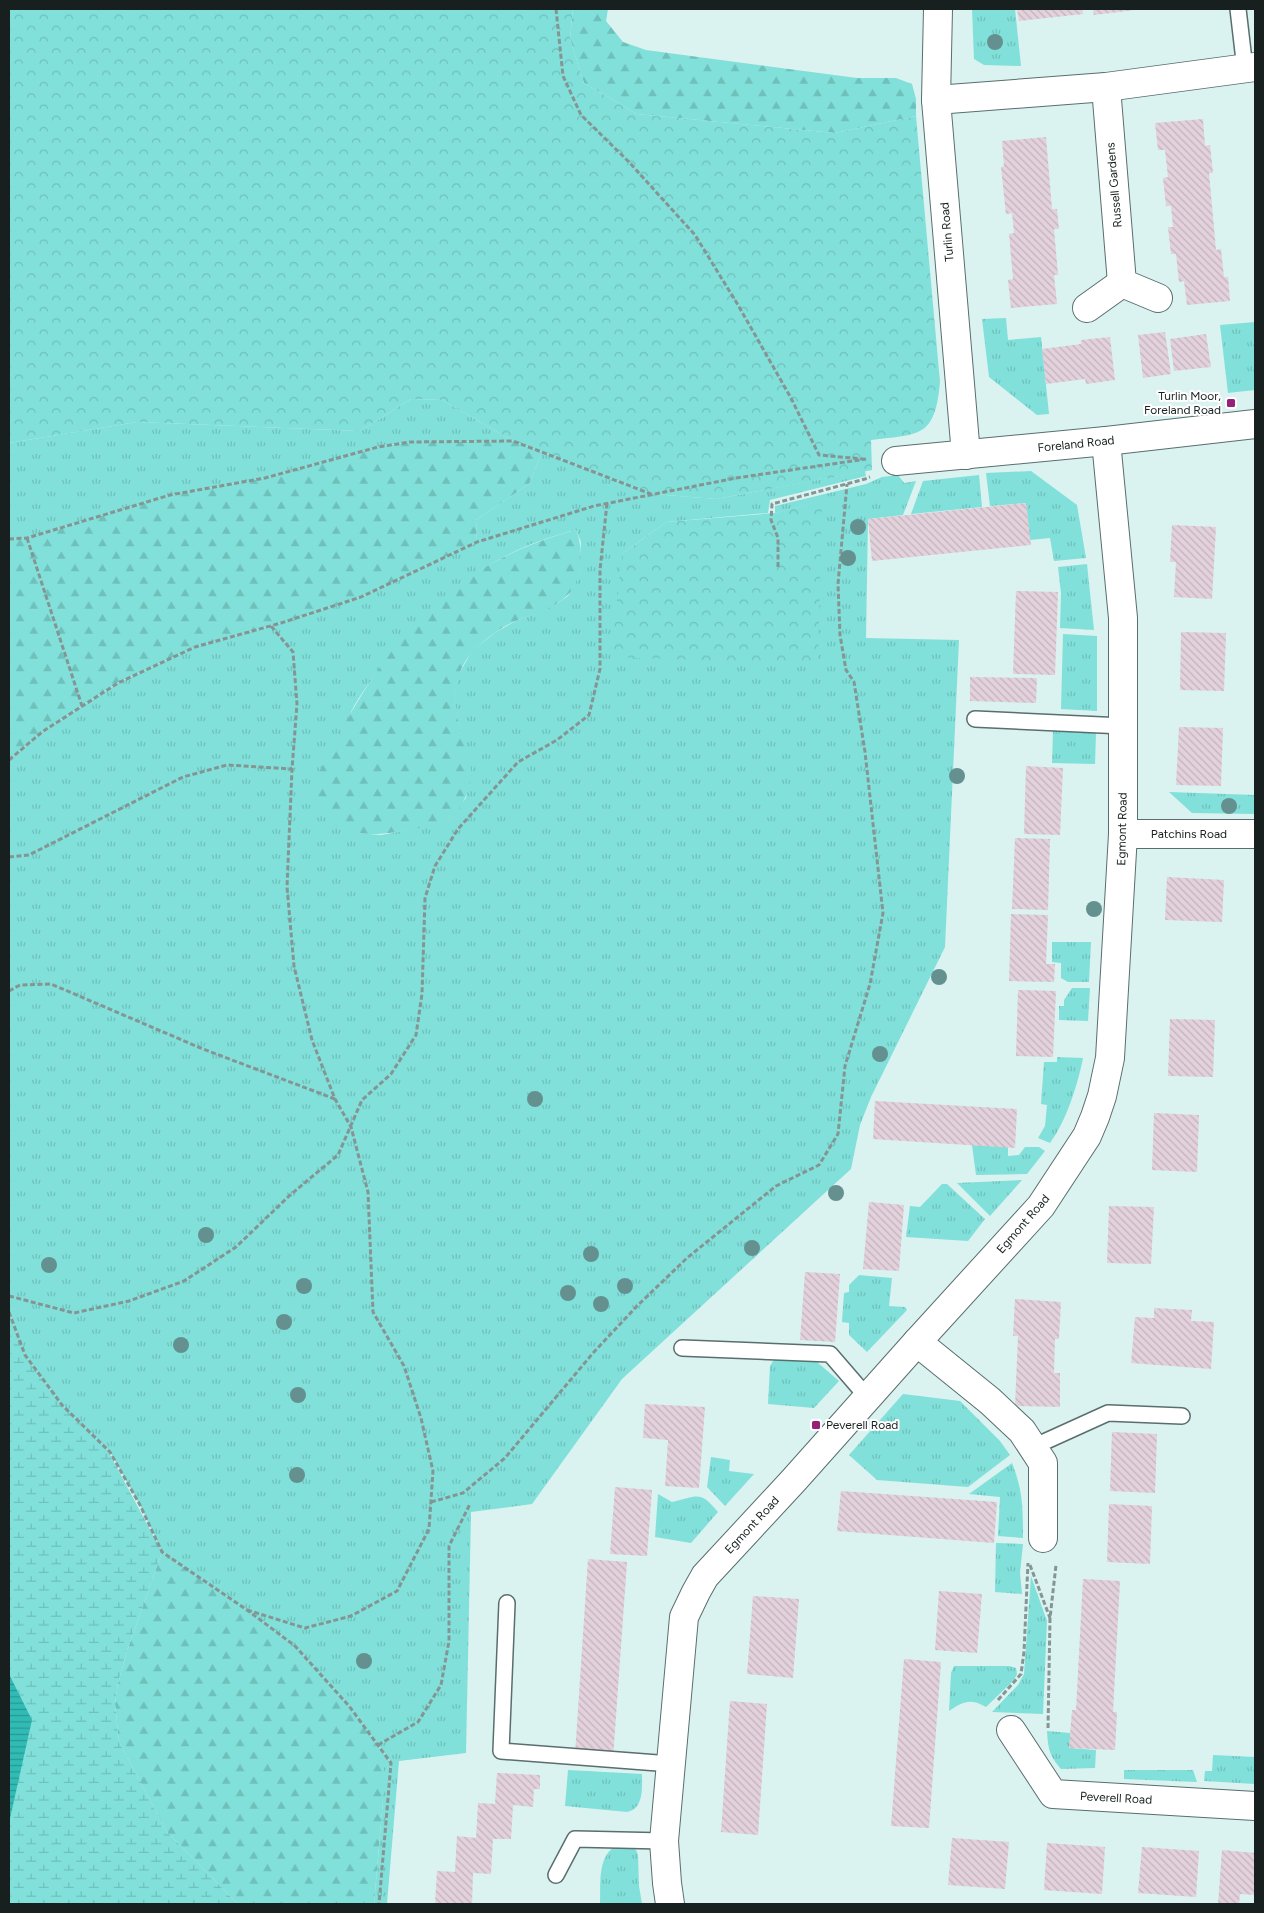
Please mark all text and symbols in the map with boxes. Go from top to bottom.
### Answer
street label: Russell Gardens [1103,141,1125,228]
street label: Turlin Road [937,202,957,262]
place label: Turlin Moor, Foreland Road [1144,389,1221,417]
marker: Turlin Moor, Foreland Road [1225,397,1237,409]
street label: Foreland Road [1037,433,1115,455]
street label: Egmont Road [1114,792,1130,866]
street label: Patchins Road [1151,827,1227,841]
street label: Egmont Road [994,1192,1052,1256]
place label: Peverell Road [826,1418,898,1432]
marker: Peverell Road [810,1419,822,1431]
street label: Egmont Road [722,1493,782,1557]
street label: Peverell Road [1080,1789,1152,1807]

